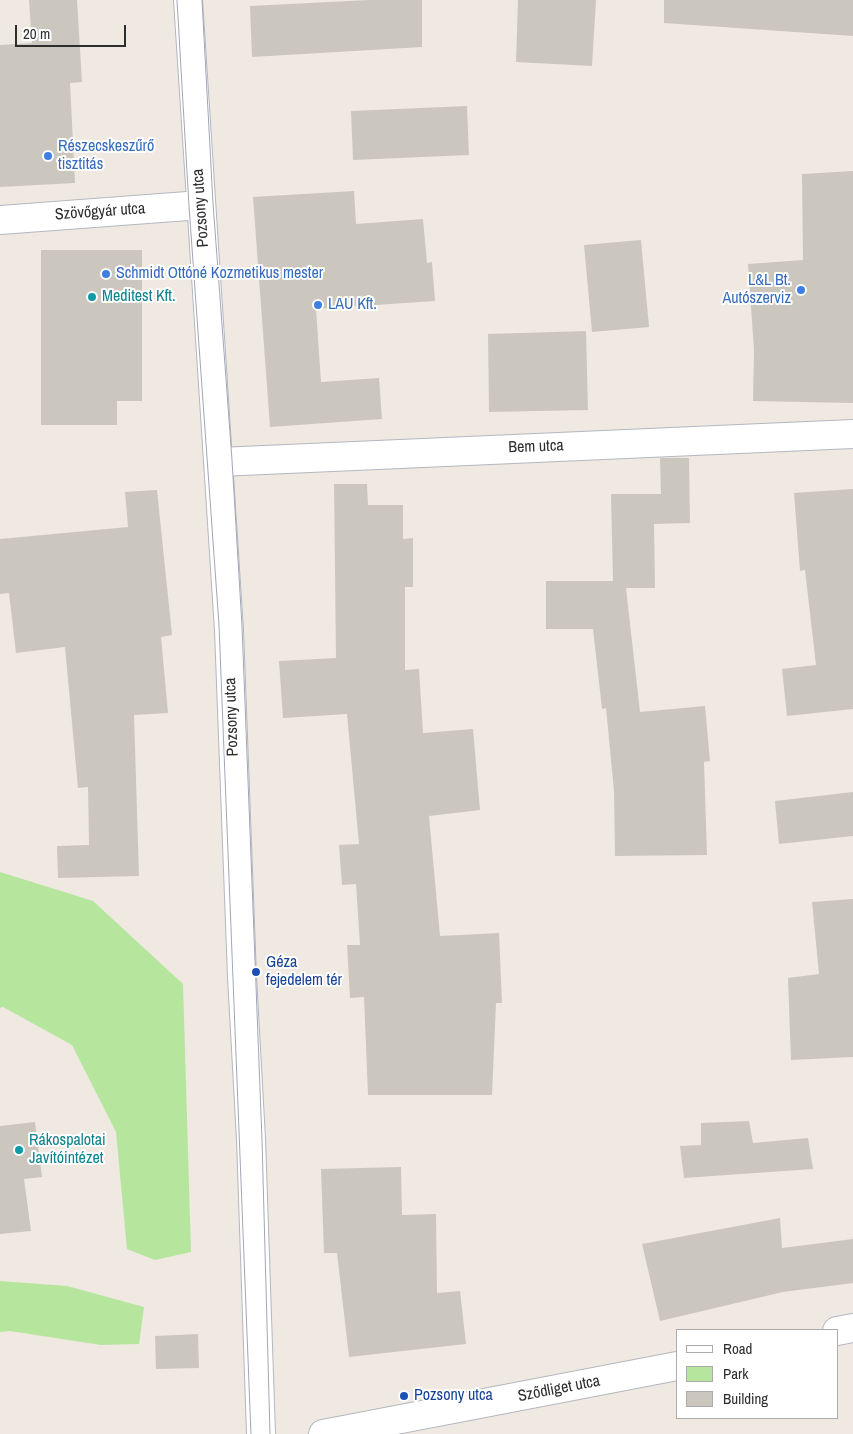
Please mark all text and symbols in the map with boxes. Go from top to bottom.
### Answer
scale bar [18,15,129,47]
text: 20 m [23,23,50,44]
place label: Részecskeszűrő tisztitás [58,137,154,175]
marker: Részecskeszűrő tisztitás [42,150,54,162]
street label: Pozsony utca [189,168,213,248]
street label: Szövőgyár utca [54,199,146,225]
place label: Schmidt Ottóné Kozmetikus mester [116,264,323,284]
marker: Schmidt Ottóné Kozmetikus mester [100,268,112,280]
place label: L&L Bt. Autószerviz [722,271,791,309]
marker: L&L Bt. Autószerviz [795,284,807,296]
place label: Meditest Kft. [102,287,176,307]
marker: Meditest Kft. [86,291,98,303]
place label: LAU Kft. [328,295,377,315]
marker: LAU Kft. [312,299,324,311]
street label: Bem utca [508,436,564,458]
street label: Pozsony utca [221,677,243,757]
place label: Géza fejedelem tér [266,953,342,991]
marker: Géza fejedelem tér [250,966,262,978]
place label: Rákospalotai Javítóintézet [29,1131,106,1169]
marker: Rákospalotai Javítóintézet [13,1144,25,1156]
legend [676,1329,838,1419]
text: Road [723,1338,752,1359]
text: Park [723,1363,748,1384]
street label: Sződliget utca [516,1372,602,1406]
place label: Pozsony utca [414,1386,493,1406]
text: Building [723,1388,768,1409]
marker: Pozsony utca [398,1390,410,1402]

